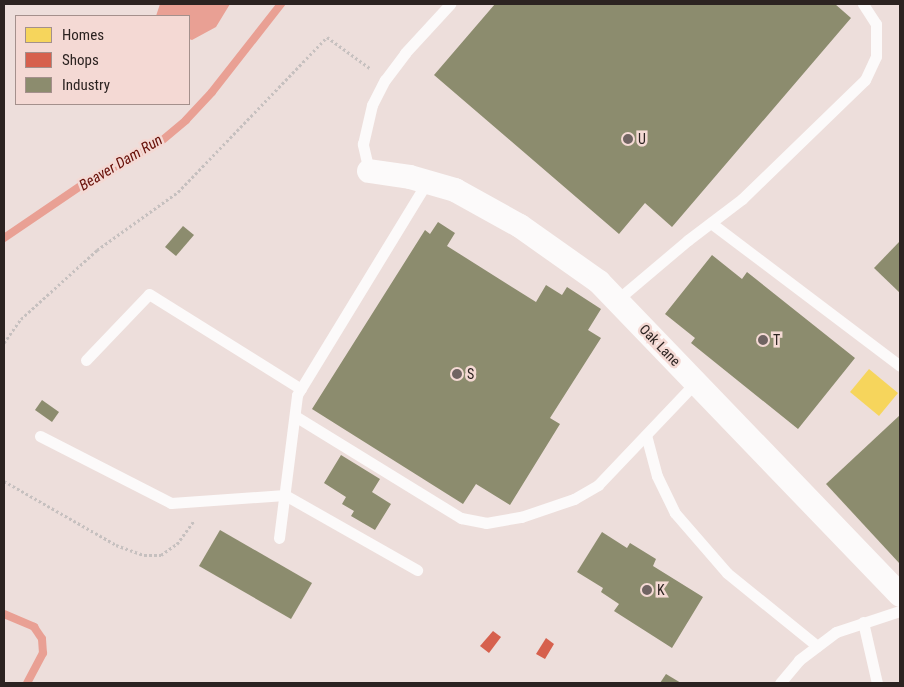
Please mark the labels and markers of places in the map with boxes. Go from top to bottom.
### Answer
place label: U [638,131,646,147]
marker: U [622,133,634,145]
place label: T [773,332,780,348]
marker: T [757,334,769,346]
place label: S [467,366,474,382]
marker: S [451,368,463,380]
place label: K [657,582,665,598]
marker: K [641,584,653,596]

